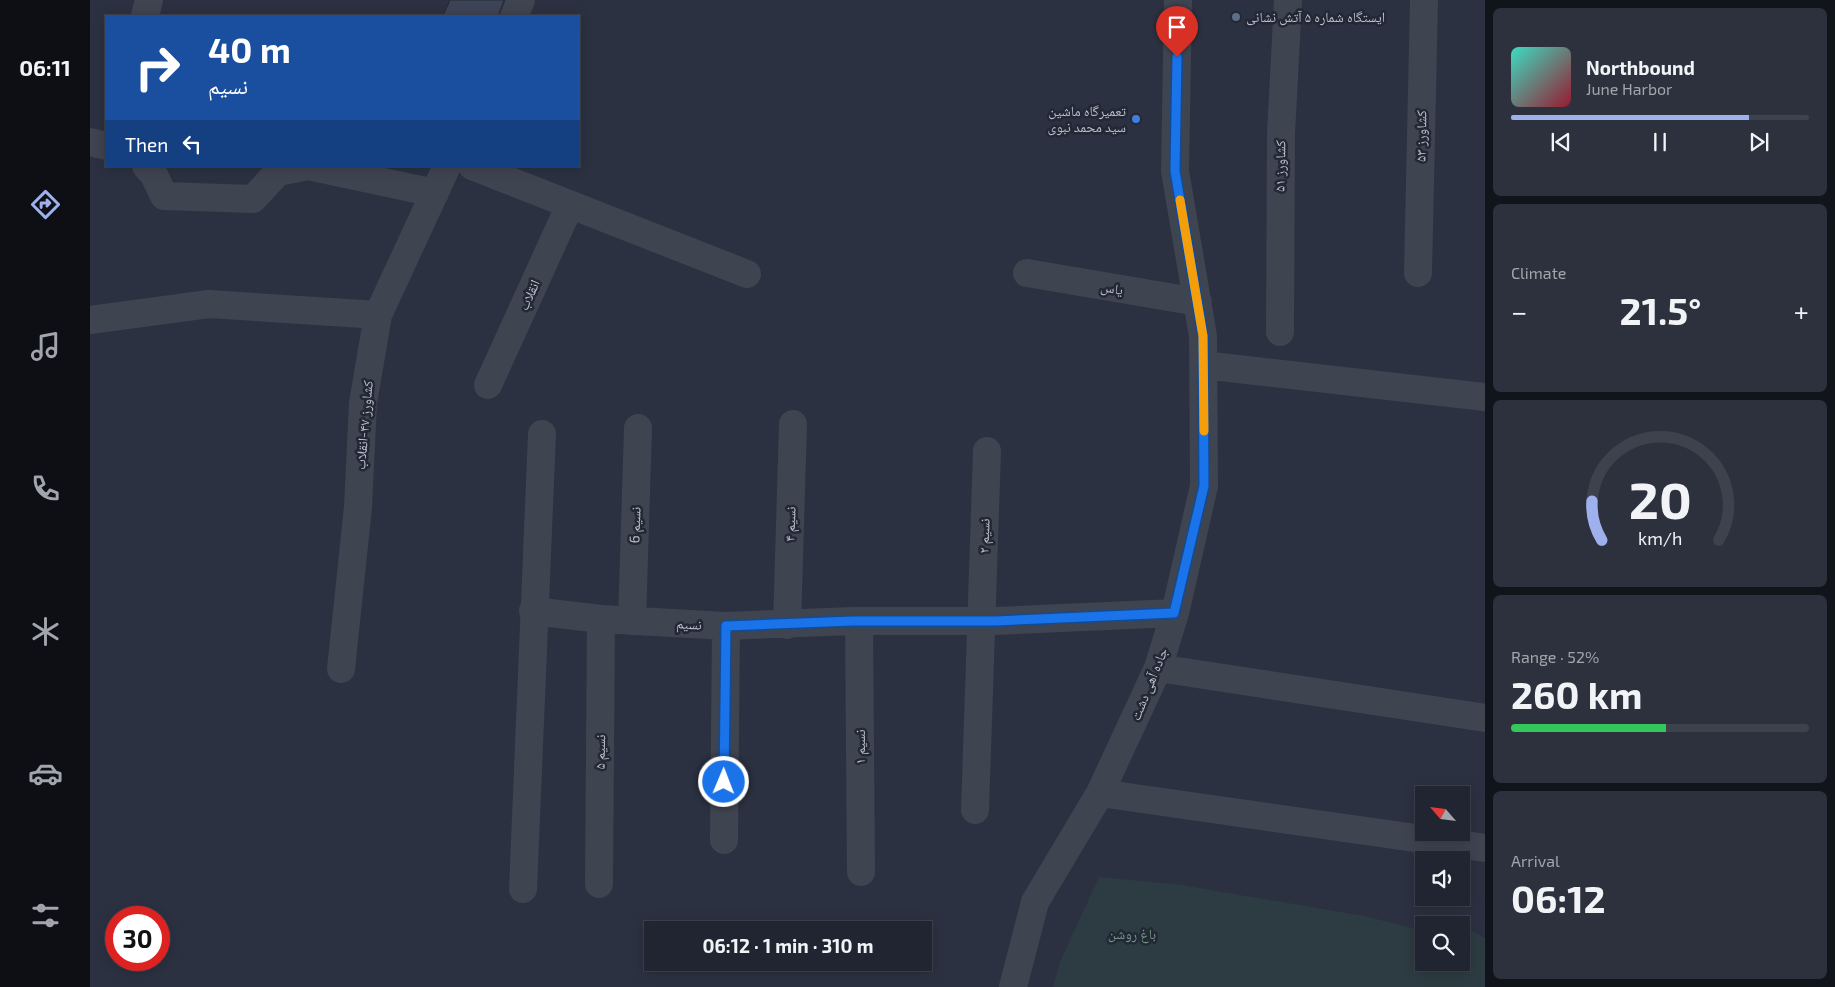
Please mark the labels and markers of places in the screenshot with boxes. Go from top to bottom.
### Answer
pin [1156,6,1198,57]
place label: ایستگاه شماره ۵ آتش نشانی [1246,8,1385,26]
marker: ایستگاه شماره ۵ آتش نشانی [1230,11,1242,23]
place label: تعمیرگاه ماشین سید محمد نبوی [1048,102,1126,136]
marker: تعمیرگاه ماشین سید محمد نبوی [1130,113,1142,125]

